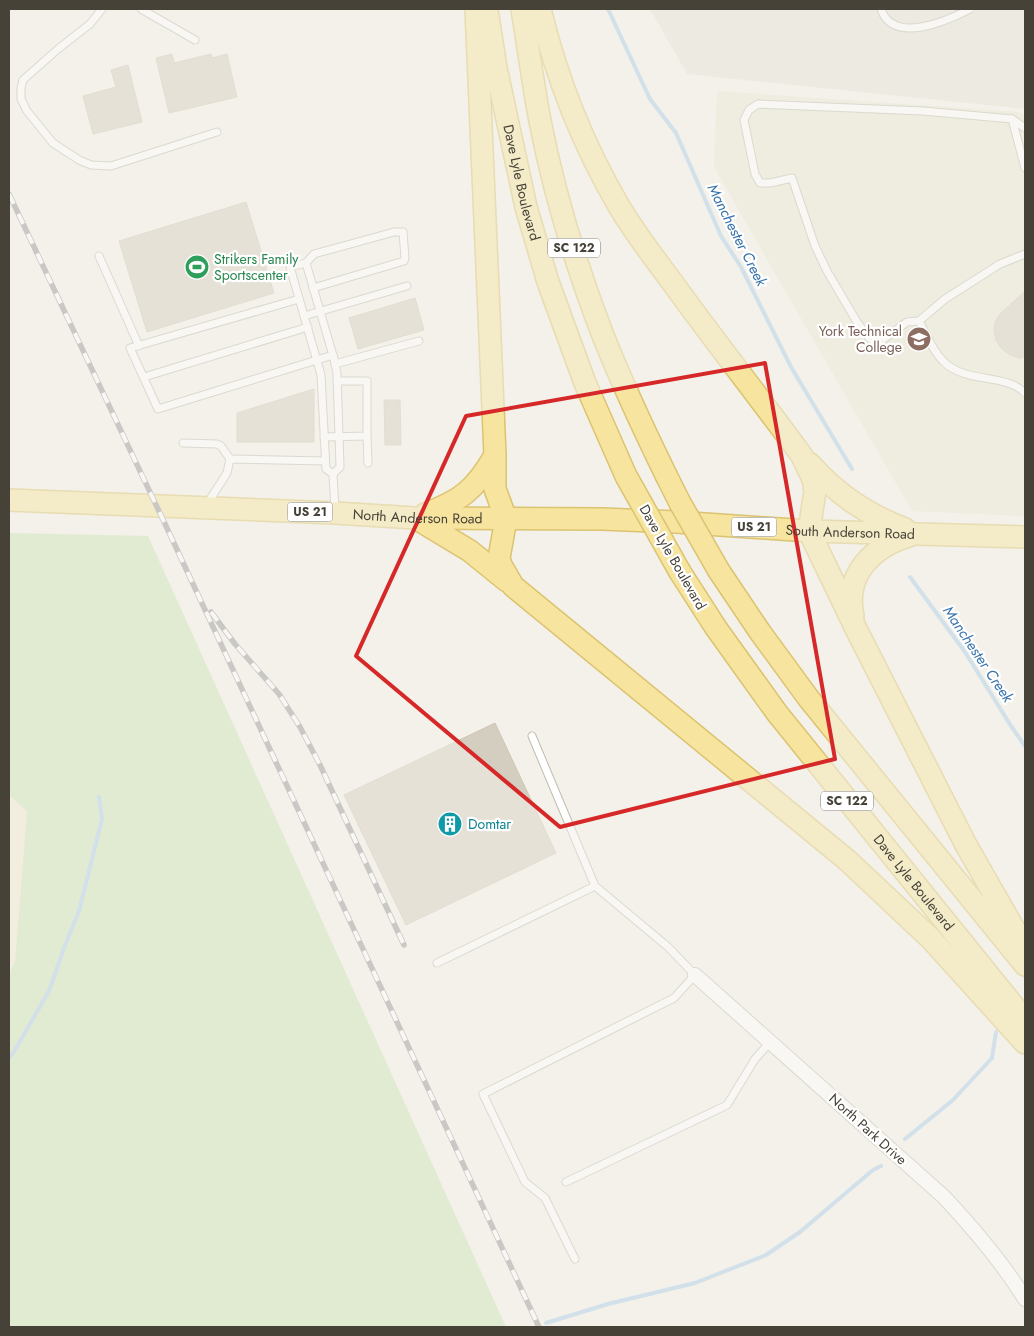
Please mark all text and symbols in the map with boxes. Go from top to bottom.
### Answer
street label: Dave Lyle Boulevard [498,123,545,243]
water label: Manchester Creek [702,180,773,291]
road number: SC 122 [548,238,600,258]
place label: Strikers Family Sportscenter [214,249,299,285]
sports icon: Strikers Family Sportscenter [184,254,210,280]
place label: York Technical College [819,321,902,357]
school or university icon: York Technical College [906,326,932,352]
street label: Dave Lyle Boulevard [635,501,711,613]
road number: US 21 [288,502,332,522]
street label: North Anderson Road [352,504,483,528]
road number: US 21 [732,518,776,536]
street label: South Anderson Road [785,519,915,544]
water label: Manchester Creek [937,601,1019,707]
road number: SC 122 [821,791,873,810]
building icon: Domtar [437,811,463,837]
place label: Domtar [468,814,511,834]
street label: Dave Lyle Boulevard [869,830,959,935]
street label: North Park Drive [825,1089,911,1169]

